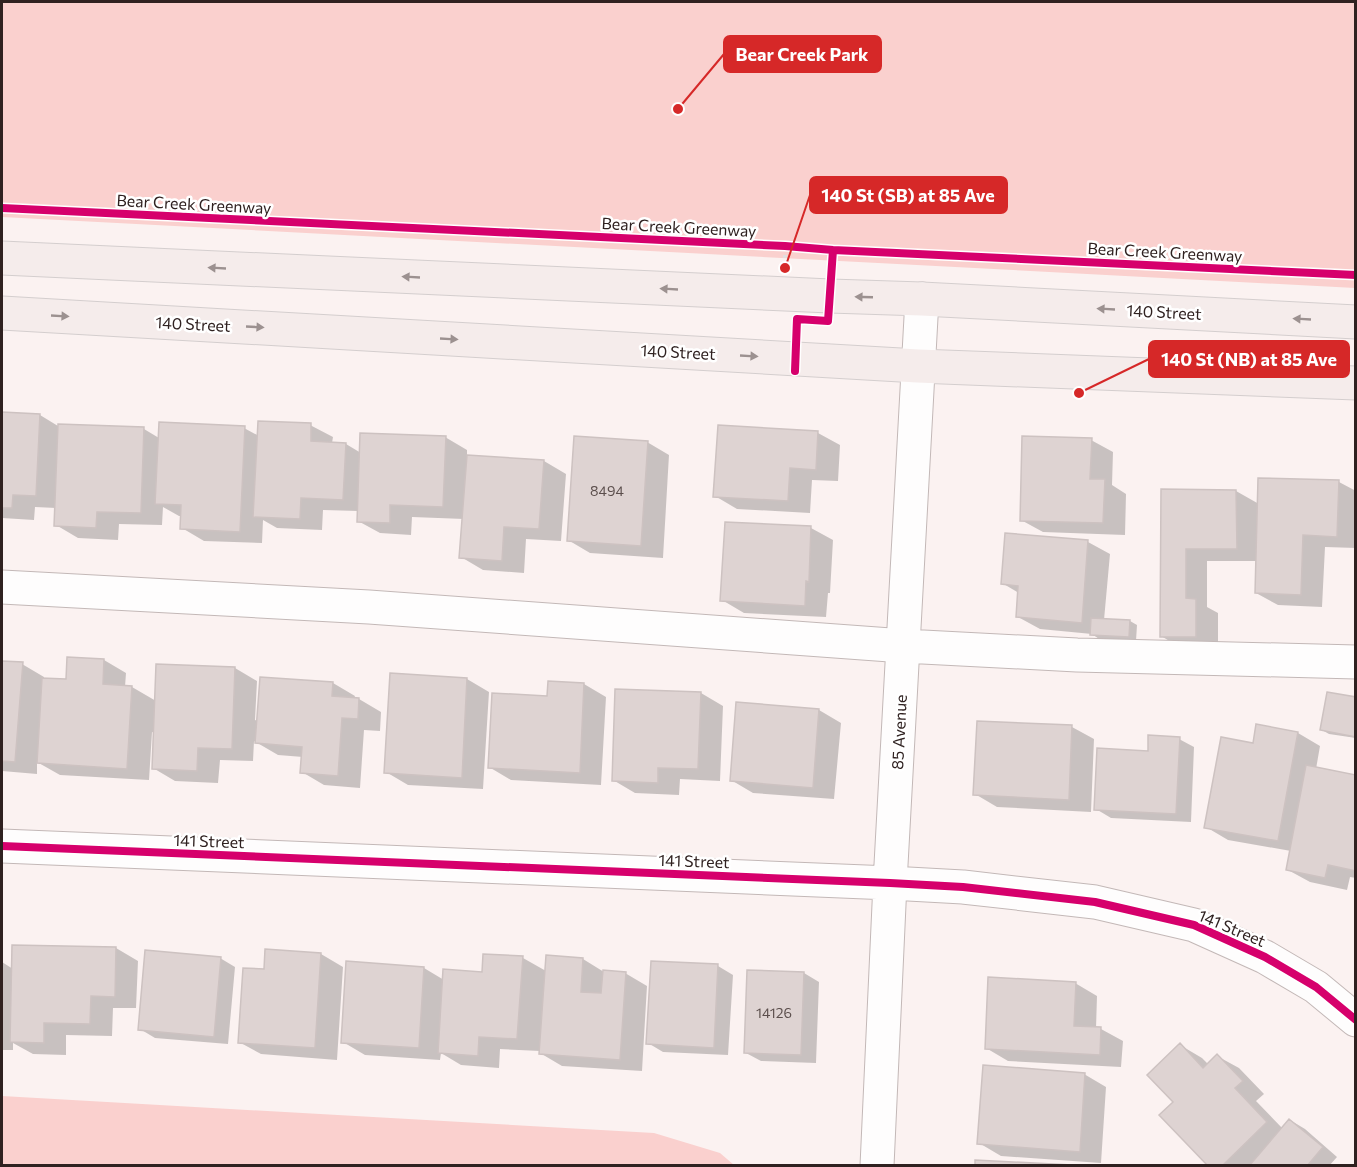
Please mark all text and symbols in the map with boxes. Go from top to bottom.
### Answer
callout: Bear Creek Park [724,36,881,72]
text: Bear Creek Park [736,43,869,65]
callout: 140 St (SB) at 85 Ave [810,177,1007,213]
text: 140 St (SB) at 85 Ave [821,184,995,206]
street label: Bear Creek Greenway [116,190,272,217]
street label: Bear Creek Greenway [601,213,757,240]
street label: Bear Creek Greenway [1087,238,1243,265]
one-way arrow [207,263,226,272]
one-way arrow [402,272,421,281]
one-way arrow [660,284,679,293]
one-way arrow [854,292,873,302]
street label: 140 Street [1126,300,1202,323]
one-way arrow [1097,304,1116,313]
one-way arrow [50,312,69,321]
street label: 140 Street [155,312,231,335]
one-way arrow [1293,315,1312,324]
one-way arrow [245,323,264,332]
one-way arrow [440,334,459,343]
street label: 140 Street [640,340,716,363]
callout: 140 St (NB) at 85 Ave [1149,341,1349,377]
text: 140 St (NB) at 85 Ave [1161,348,1337,370]
one-way arrow [739,351,758,360]
house number: 8494 [590,482,624,499]
street label: 85 Avenue [887,694,910,770]
street label: 141 Street [173,830,245,851]
street label: 141 Street [658,850,730,871]
street label: 141 Street [1196,905,1269,950]
house number: 14126 [756,1004,792,1021]

